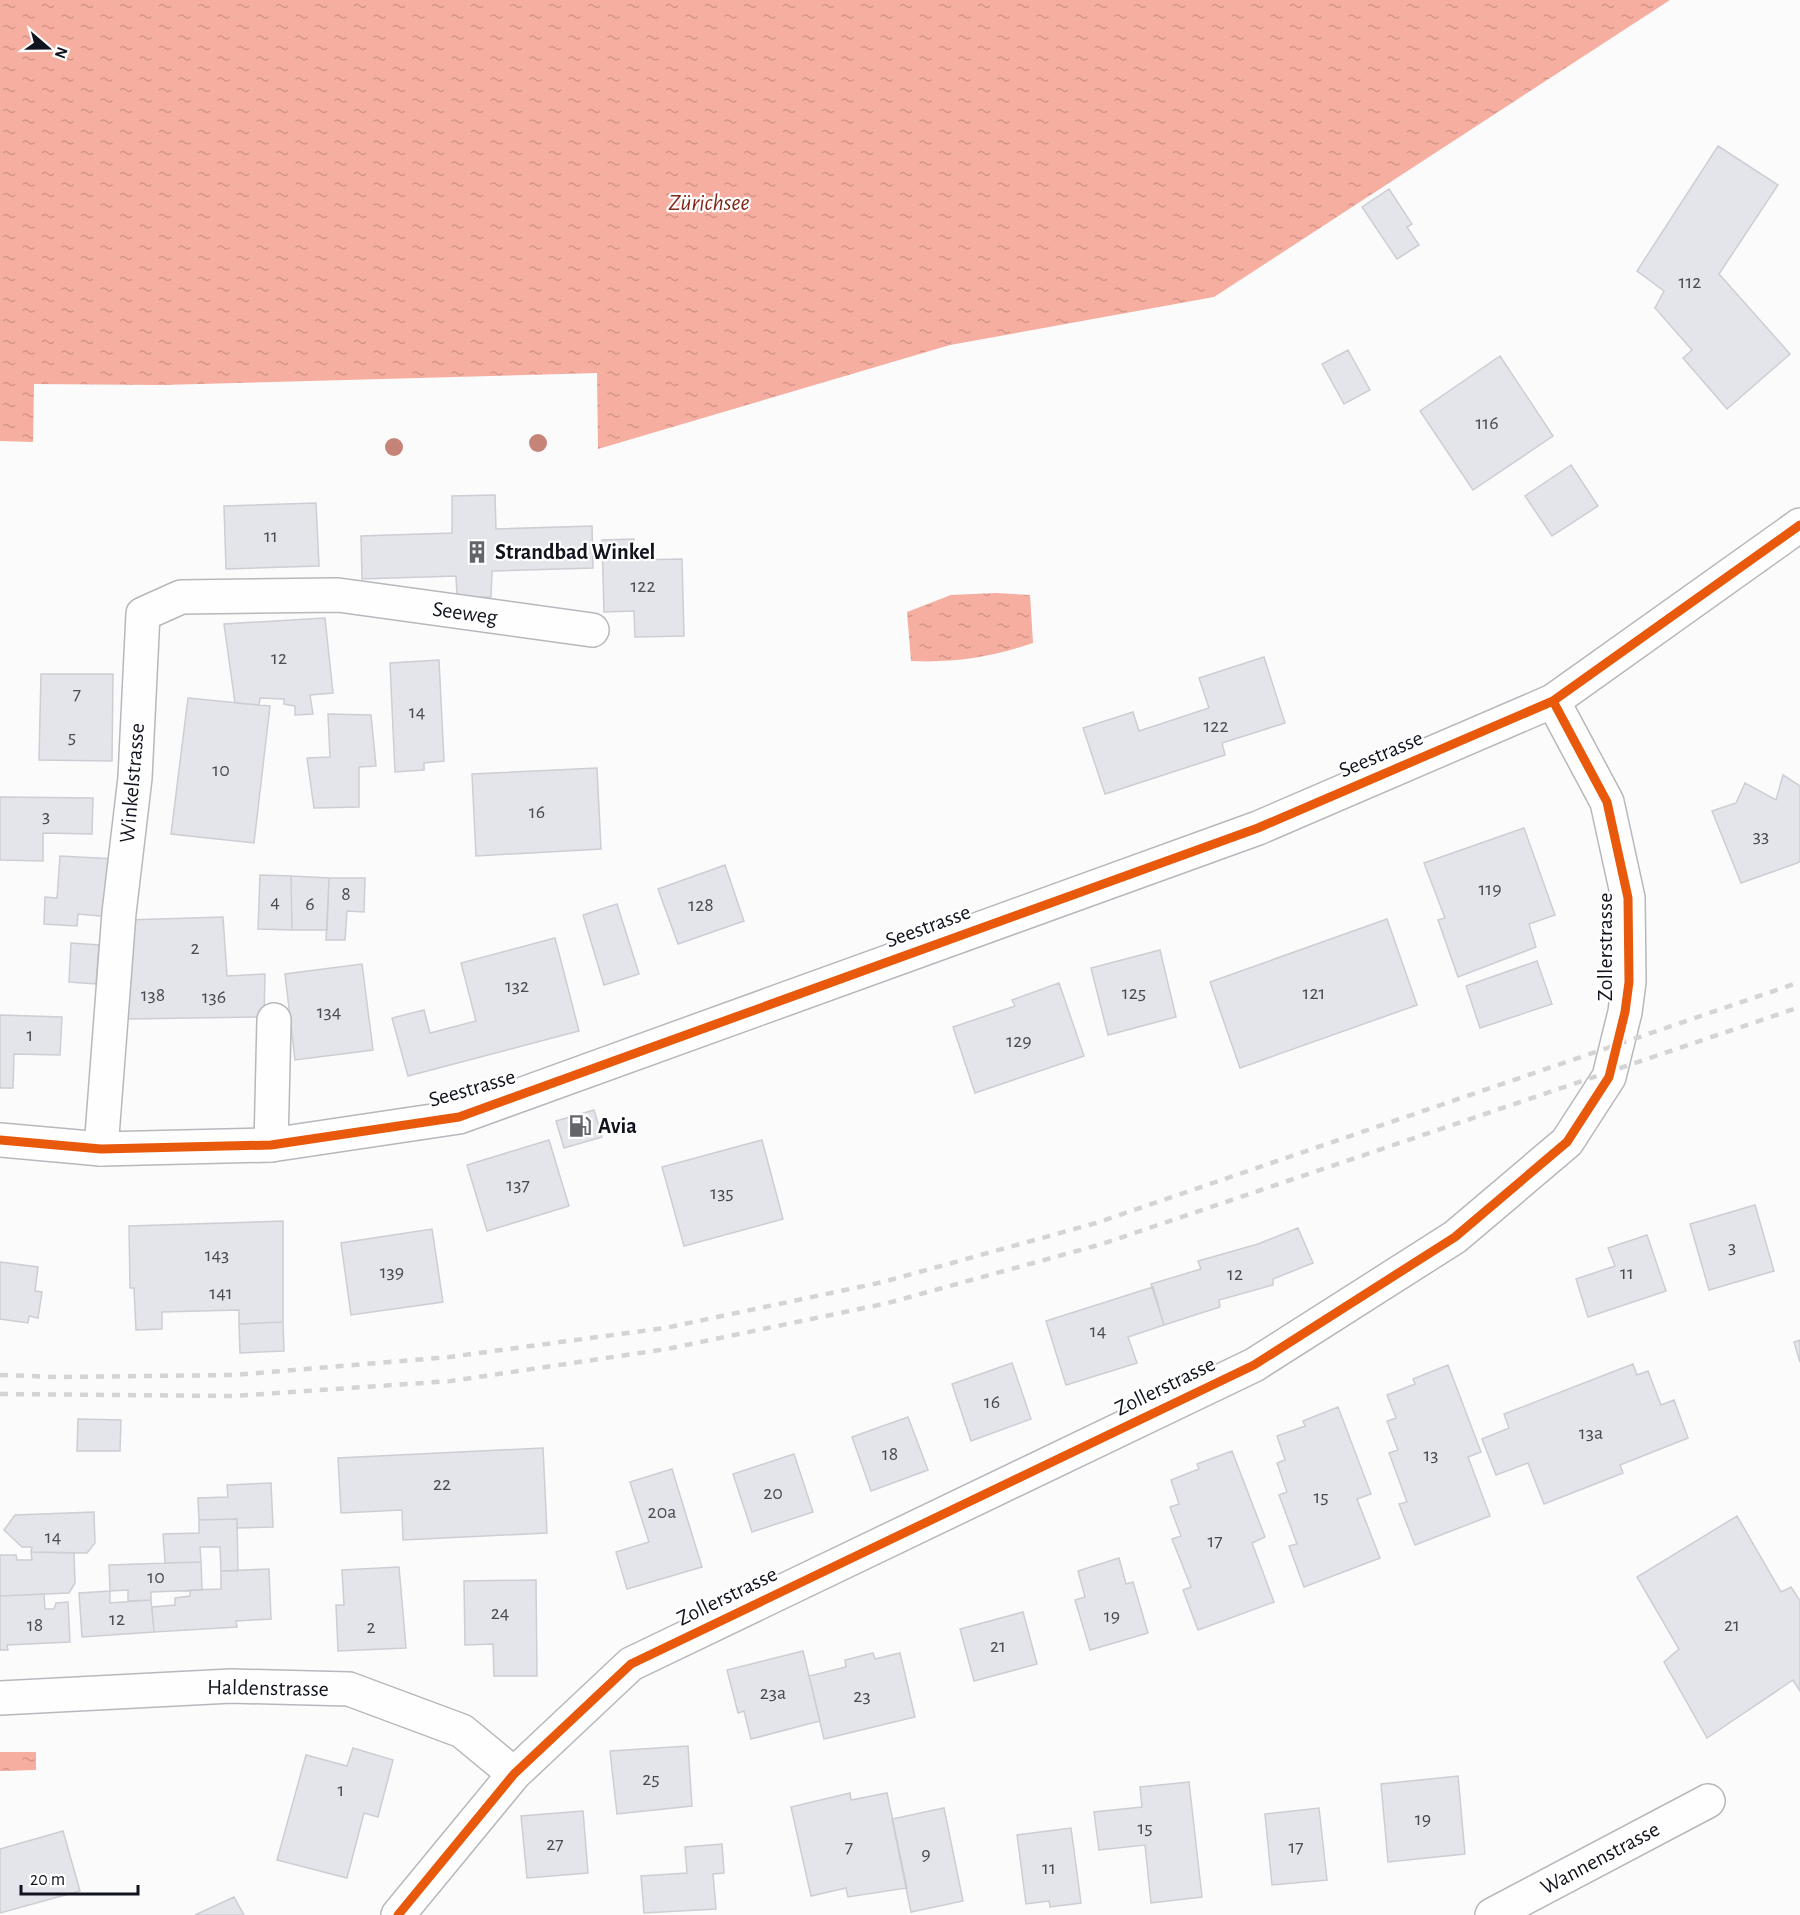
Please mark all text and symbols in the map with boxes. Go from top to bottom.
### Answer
north arrow [18,18,78,78]
text: N [52,45,71,61]
water label: Zürichsee [668,191,750,215]
house number: 112 [1679,272,1701,292]
house number: 116 [1475,413,1499,433]
house number: 11 [264,526,278,546]
building icon: Strandbad Winkel [464,539,490,565]
place label: Strandbad Winkel [495,541,655,563]
house number: 122 [630,576,656,596]
street label: Seeweg [431,598,499,628]
house number: 12 [271,648,287,668]
house number: 7 [73,684,81,704]
house number: 14 [409,702,425,722]
house number: 122 [1203,716,1229,736]
street label: Winkelstrasse [116,722,148,844]
house number: 5 [68,727,76,747]
street label: Seestrasse [1336,727,1426,781]
house number: 10 [212,760,230,780]
house number: 16 [529,802,545,822]
house number: 3 [42,806,50,826]
house number: 33 [1753,826,1769,846]
house number: 119 [1478,879,1502,899]
house number: 8 [341,884,351,904]
house number: 4 [270,892,280,912]
street label: Zollerstrasse [1594,893,1616,1001]
house number: 6 [305,894,315,914]
house number: 128 [688,895,714,915]
street label: Seestrasse [882,900,974,952]
house number: 2 [190,938,200,958]
house number: 132 [505,976,529,996]
house number: 125 [1122,983,1146,1003]
house number: 121 [1303,983,1325,1003]
house number: 138 [141,985,165,1005]
house number: 136 [202,987,226,1007]
house number: 134 [317,1002,341,1022]
house number: 1 [27,1025,33,1045]
house number: 129 [1006,1031,1032,1051]
street label: Seestrasse [426,1065,518,1111]
fuel station icon: Avia [567,1113,593,1139]
place label: Avia [598,1115,637,1137]
house number: 137 [506,1175,530,1195]
house number: 135 [710,1183,734,1203]
house number: 3 [1728,1237,1736,1257]
house number: 143 [205,1245,229,1265]
house number: 139 [380,1262,404,1282]
house number: 11 [1620,1263,1634,1283]
house number: 12 [1227,1264,1243,1284]
house number: 141 [209,1283,233,1303]
house number: 14 [1090,1321,1106,1341]
street label: Zollerstrasse [1111,1352,1219,1420]
house number: 16 [984,1392,1000,1412]
house number: 13a [1579,1423,1603,1443]
house number: 18 [882,1444,898,1464]
house number: 13 [1423,1445,1439,1465]
house number: 22 [433,1474,451,1494]
house number: 20 [763,1483,783,1503]
house number: 15 [1313,1487,1329,1507]
house number: 20a [648,1502,676,1522]
house number: 14 [45,1527,61,1547]
house number: 17 [1207,1531,1223,1551]
street label: Zollerstrasse [673,1562,781,1630]
house number: 10 [147,1567,165,1587]
house number: 24 [491,1603,509,1623]
house number: 19 [1104,1606,1120,1626]
house number: 12 [109,1609,125,1629]
house number: 18 [27,1615,43,1635]
house number: 21 [1724,1615,1740,1635]
house number: 2 [366,1617,376,1637]
house number: 21 [990,1636,1006,1656]
street label: Haldenstrasse [207,1676,329,1700]
house number: 23a [760,1683,786,1703]
house number: 23 [853,1686,871,1706]
house number: 25 [642,1769,660,1789]
house number: 1 [338,1780,344,1800]
house number: 19 [1415,1809,1431,1829]
house number: 15 [1137,1818,1153,1838]
street label: Wannenstrasse [1537,1818,1663,1898]
house number: 27 [546,1834,564,1854]
house number: 7 [845,1837,853,1857]
house number: 17 [1288,1837,1304,1857]
house number: 9 [921,1844,931,1864]
scale bar [21,1858,138,1896]
house number: 11 [1042,1858,1056,1878]
text: 20 m [30,1871,65,1889]

